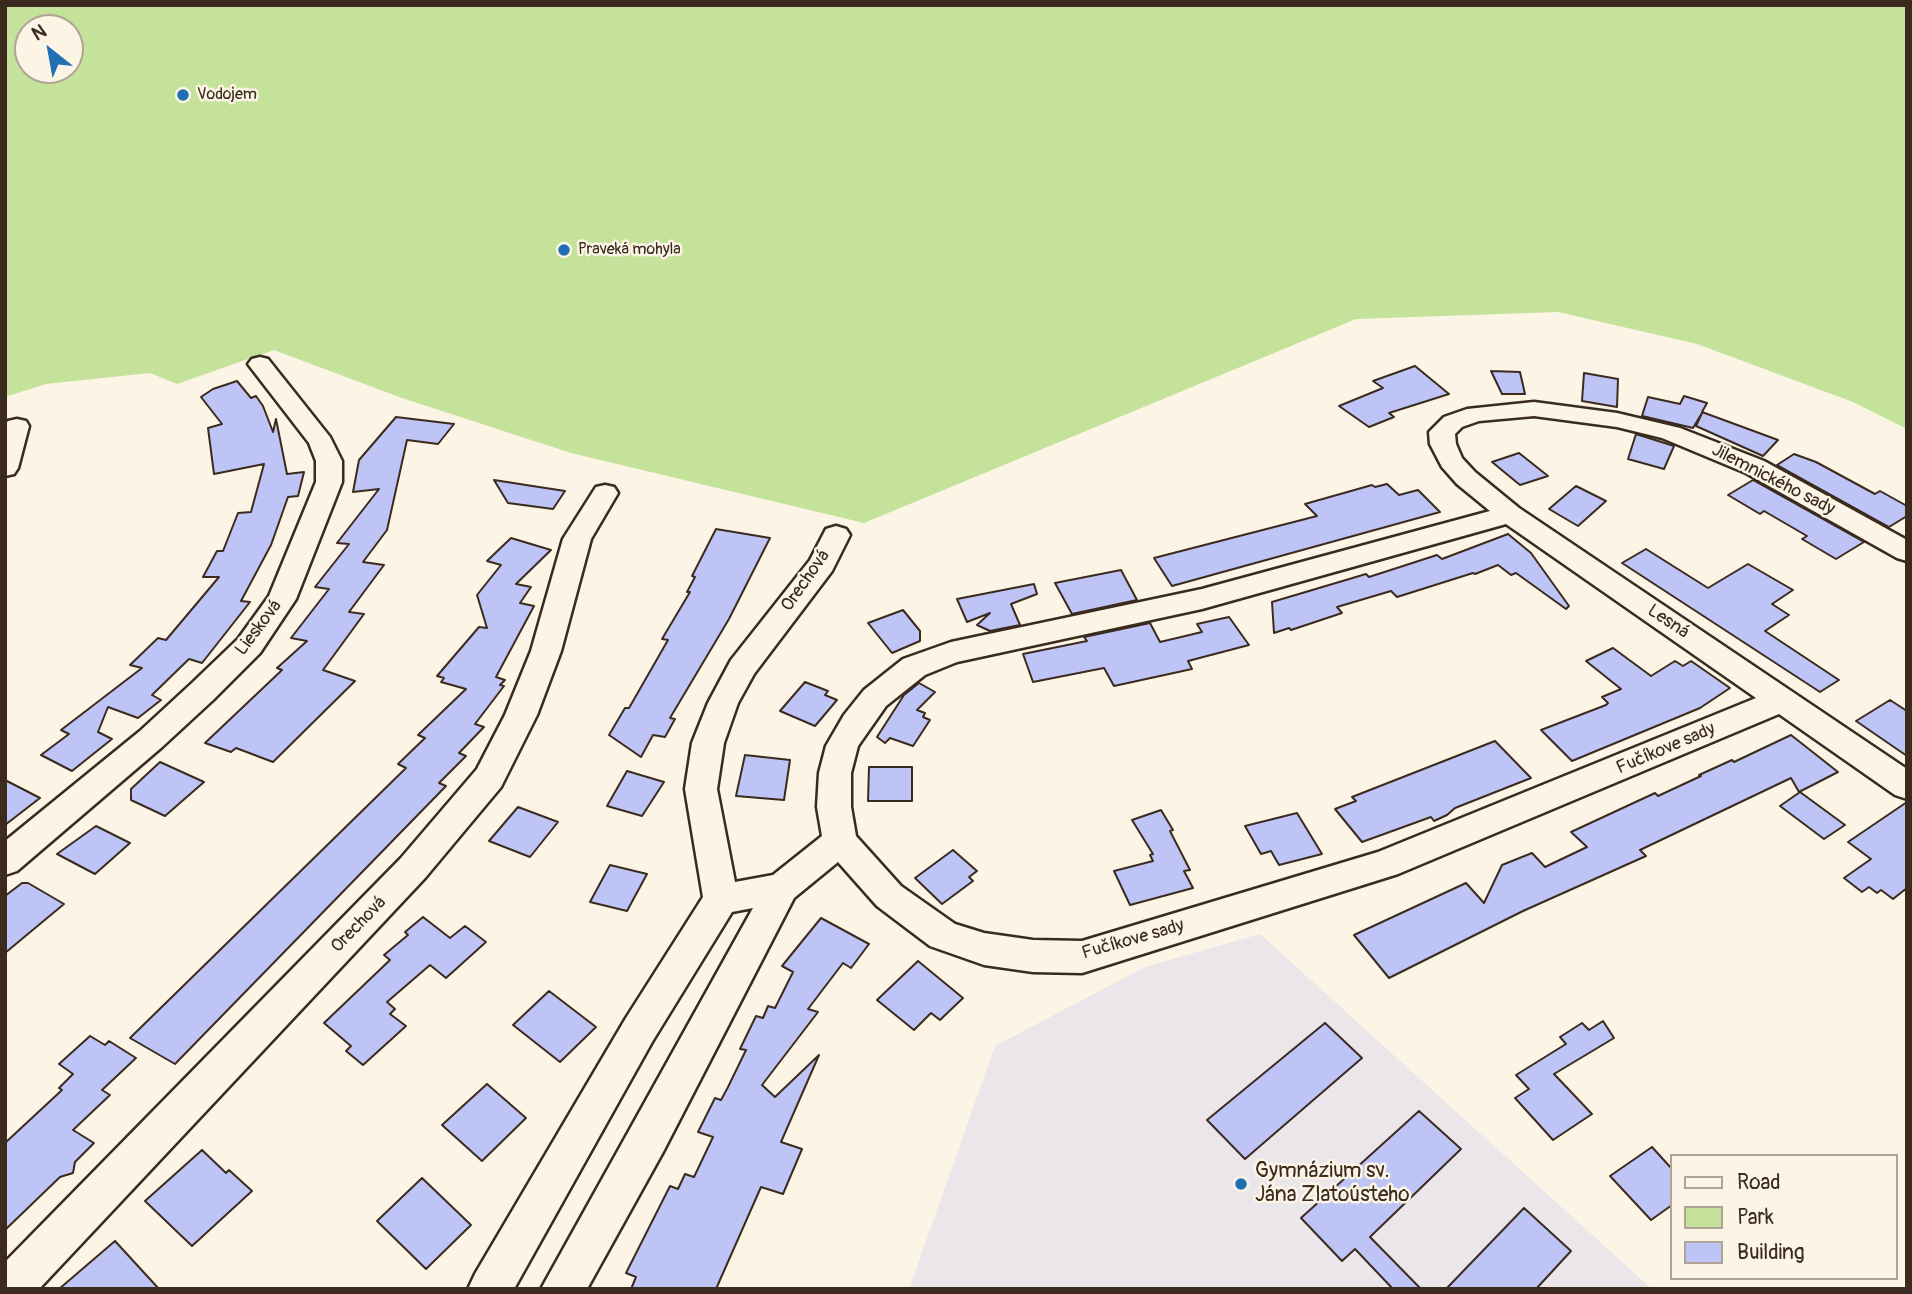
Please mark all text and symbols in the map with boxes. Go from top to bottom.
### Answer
north arrow [14,14,84,84]
text: N [28,19,51,46]
place label: Vodojem [197,85,257,105]
marker: Vodojem [175,87,191,103]
place label: Praveká mohyla [578,240,681,260]
marker: Praveká mohyla [556,242,572,258]
street label: Jilemnického sady [1708,440,1838,520]
street label: Orechová [777,546,835,616]
street label: Liesková [231,596,287,660]
street label: Lesná [1643,600,1693,644]
street label: Fučíkove sady [1613,719,1719,779]
street label: Orechová [327,892,391,958]
street label: Fučíkove sady [1079,915,1187,965]
legend [1671,1154,1898,1280]
place label: Gymnázium sv. Jána Zlatoústeho [1255,1159,1409,1209]
text: Road [1737,1169,1781,1196]
marker: Gymnázium sv. Jána Zlatoústeho [1233,1176,1249,1192]
text: Park [1737,1204,1774,1231]
text: Building [1737,1239,1804,1266]

